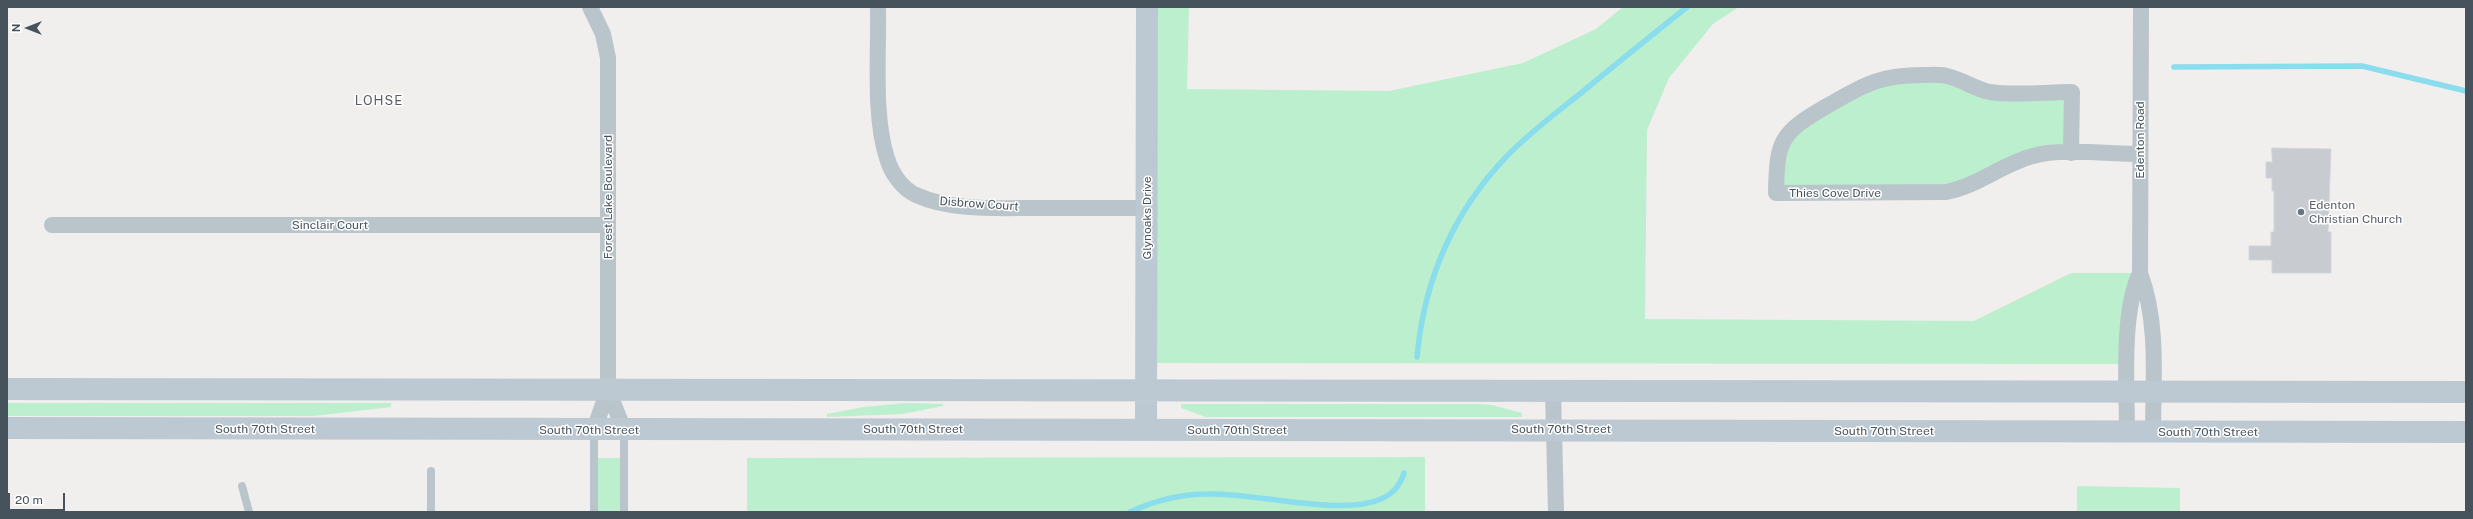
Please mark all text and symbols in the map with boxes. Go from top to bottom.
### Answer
north arrow [8,8,48,48]
text: N [10,24,22,32]
district label: LOHSE [355,93,403,109]
street label: Edenton Road [2133,101,2147,179]
street label: Forest Lake Boulevard [601,135,615,259]
street label: Glynoaks Drive [1140,176,1154,260]
street label: Thies Cove Drive [1789,186,1881,200]
street label: Disbrow Court [939,194,1019,214]
place label: Edenton Christian Church [2309,198,2402,226]
marker: Edenton Christian Church [2296,207,2306,217]
street label: Sinclair Court [292,218,368,232]
street label: South 70th Street [215,422,315,436]
street label: South 70th Street [863,422,963,436]
street label: South 70th Street [1511,422,1611,436]
street label: South 70th Street [539,423,639,437]
street label: South 70th Street [1187,423,1287,437]
street label: South 70th Street [1834,424,1934,438]
street label: South 70th Street [2158,425,2258,439]
scale bar [10,485,67,511]
text: 20 m [15,493,43,507]

